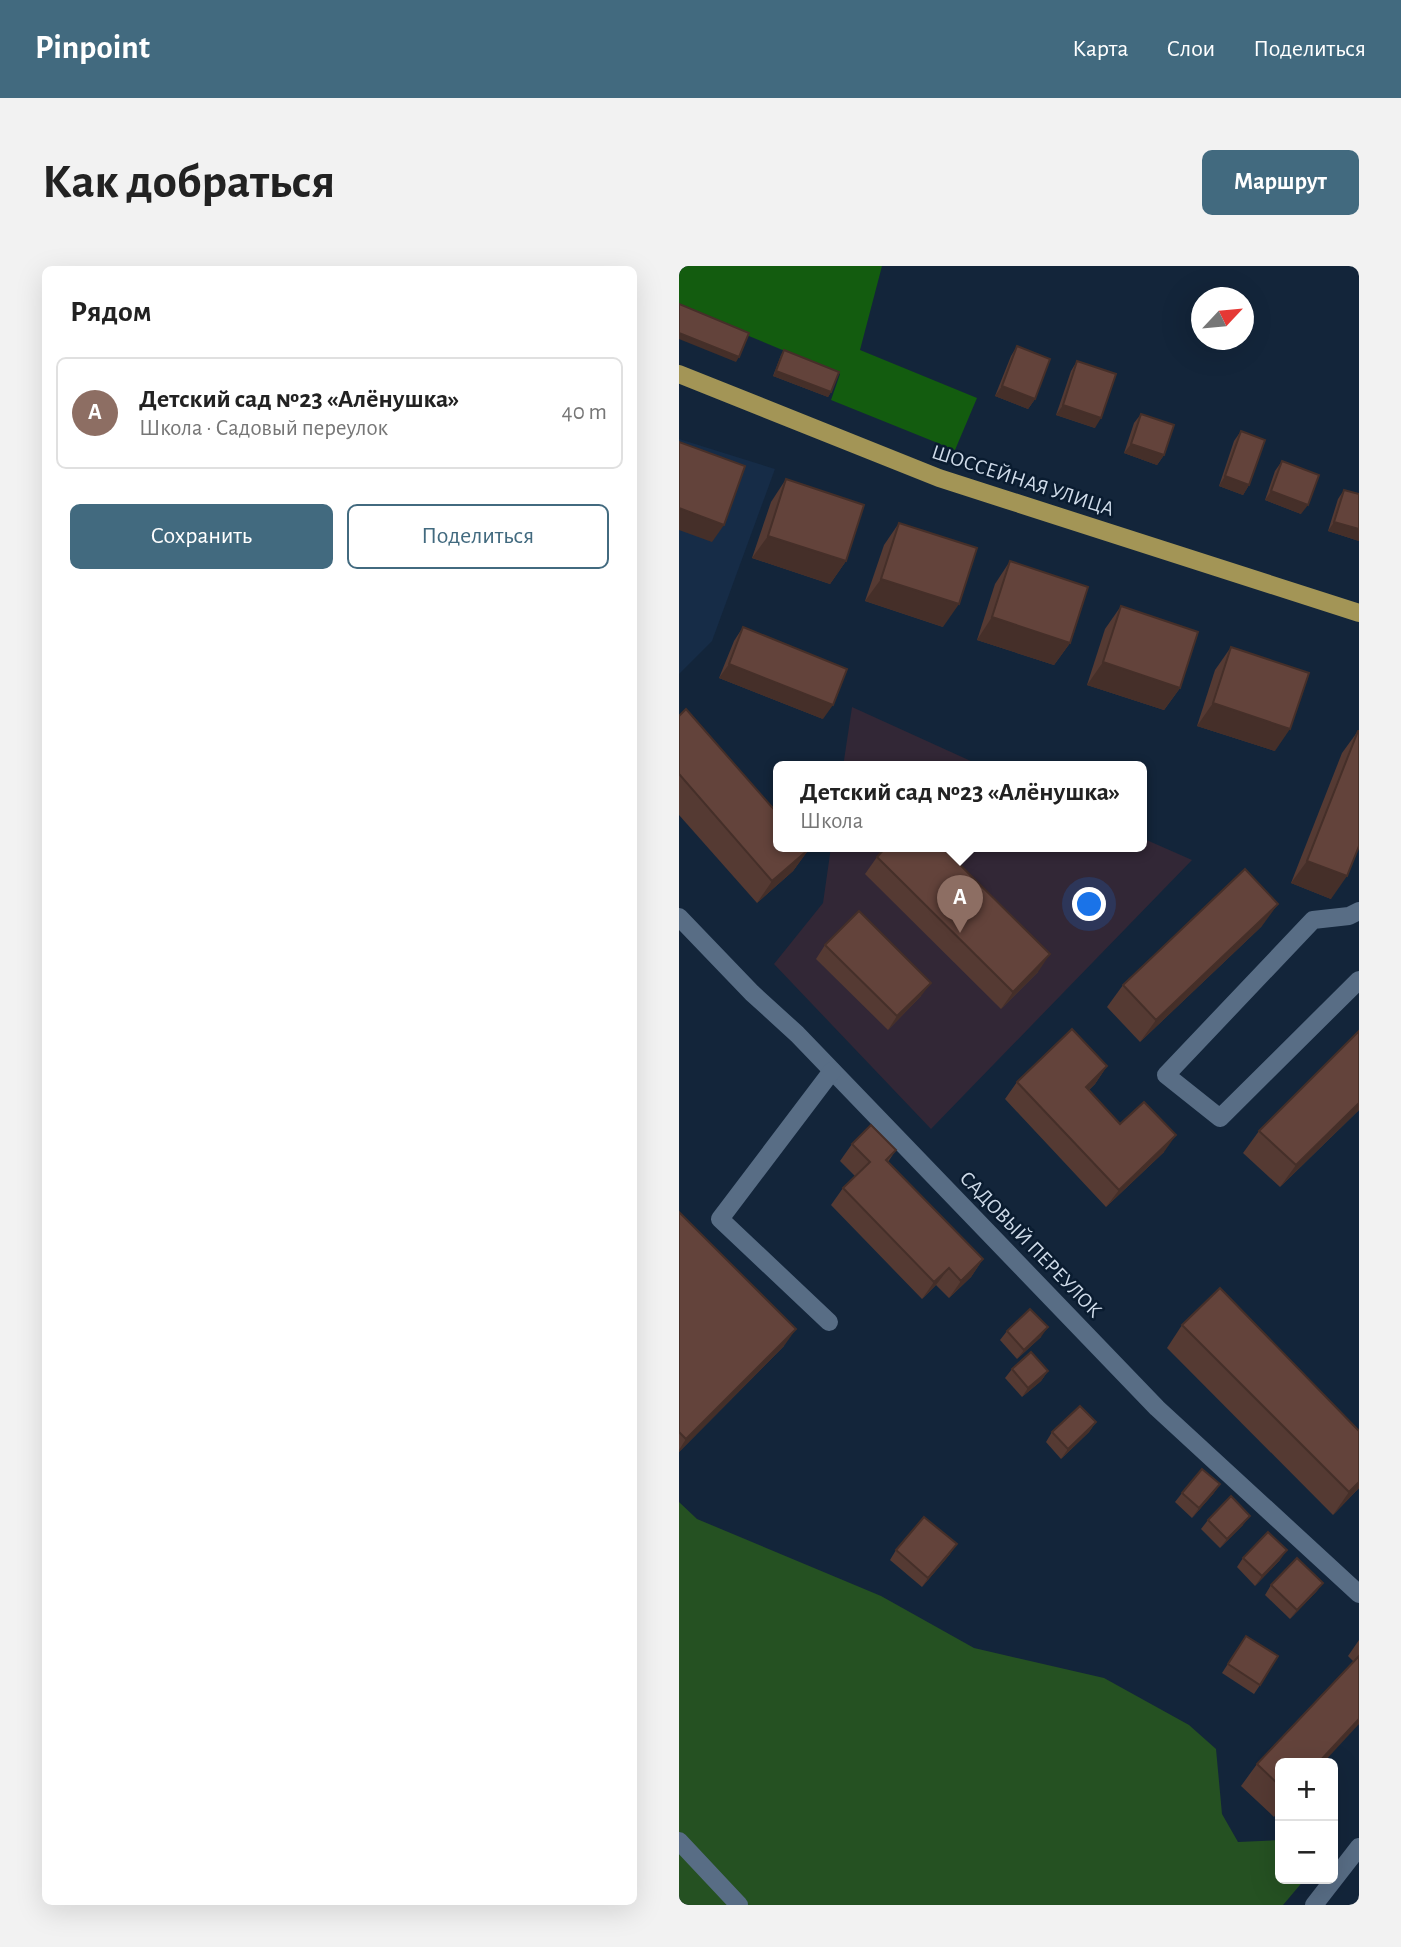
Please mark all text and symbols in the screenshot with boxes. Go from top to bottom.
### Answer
text: Pinpoint [35,32,150,65]
text: Карта [1072,37,1128,61]
text: Слои [1166,37,1215,61]
text: Поделиться [1253,37,1366,61]
button: Маршрут [1202,150,1359,215]
text: Как добраться [42,158,335,207]
north arrow [1191,287,1254,350]
text: Рядом [70,297,152,327]
text: Детский сад №23 «Алёнушка» [139,386,459,412]
text: A [88,401,102,424]
text: 40 m [562,401,607,424]
text: Школа · Садовый переулок [139,417,388,440]
street label: ШОССЕЙНАЯ УЛИЦА [929,440,1117,520]
button: Сохранить [70,504,333,569]
button: Поделиться [347,504,609,569]
popup [773,761,1147,852]
text: Детский сад №23 «Алёнушка» [800,779,1120,805]
text: Школа [800,810,863,833]
pin: A [937,875,983,933]
your location [1072,887,1106,921]
street label: САДОВЫЙ ПЕРЕУЛОК [956,1166,1106,1322]
map controls [1275,1758,1338,1884]
button: + [1275,1758,1338,1821]
button: − [1275,1821,1338,1884]

